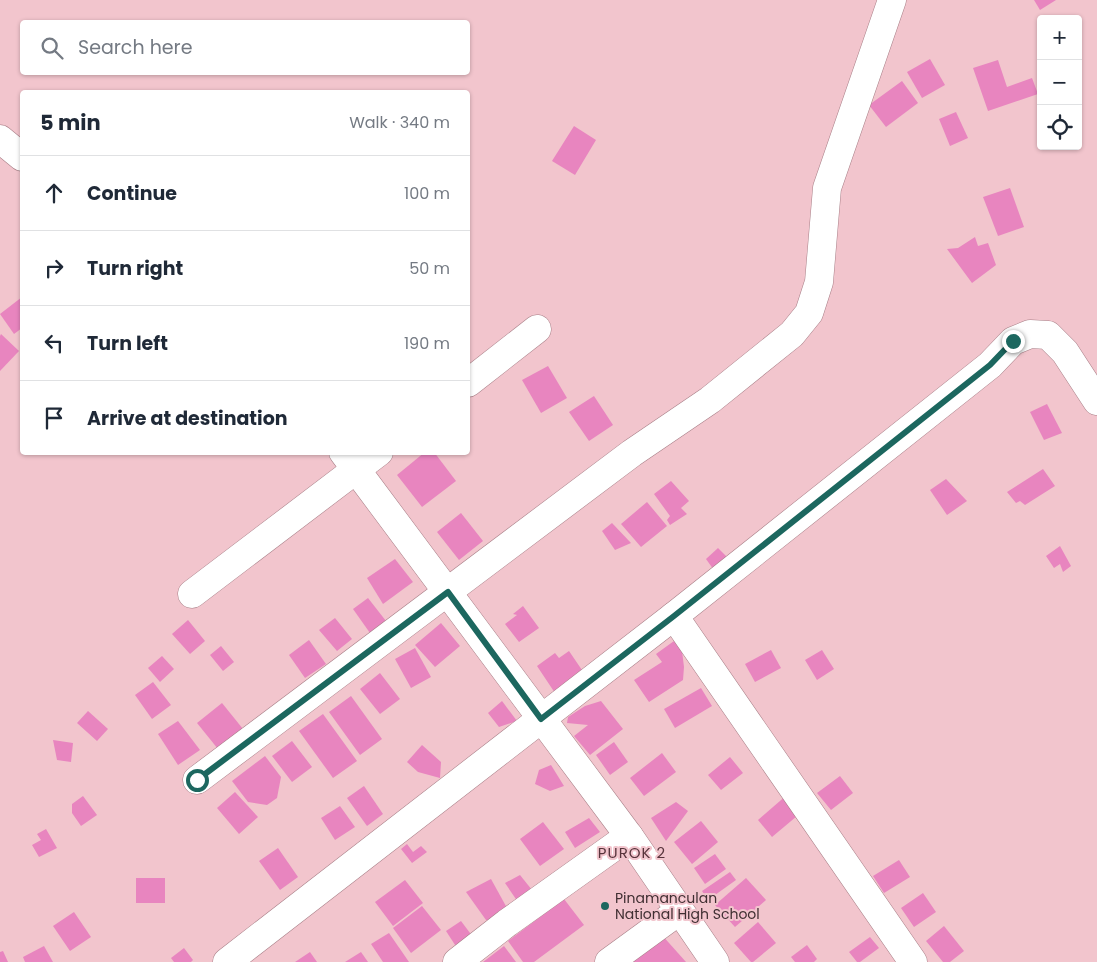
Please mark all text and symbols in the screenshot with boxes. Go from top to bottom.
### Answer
map controls [1037,15,1082,150]
button: + [1037,15,1082,60]
search box [20,20,470,75]
icon: search [38,34,66,62]
text: Search here [78,34,192,61]
button: − [1037,60,1082,105]
button: locate [1037,105,1082,150]
text: 5 min [40,108,101,137]
text: Walk · 340 m [349,111,450,134]
icon: ahead [40,179,68,207]
text: Continue [87,180,177,207]
text: 100 m [404,182,450,205]
icon: right [40,254,68,282]
text: Turn right [87,255,183,282]
text: 50 m [409,257,450,280]
icon: left [40,329,68,357]
text: Turn left [87,330,168,357]
route end [1002,330,1025,353]
text: 190 m [404,332,450,355]
icon: arrive [40,404,68,432]
text: Arrive at destination [87,405,288,432]
route start [186,769,209,792]
district label: PUROK 2 [598,842,666,863]
place label: Pinamanculan National High School [615,888,760,924]
marker: Pinamanculan National High School [599,900,611,912]

